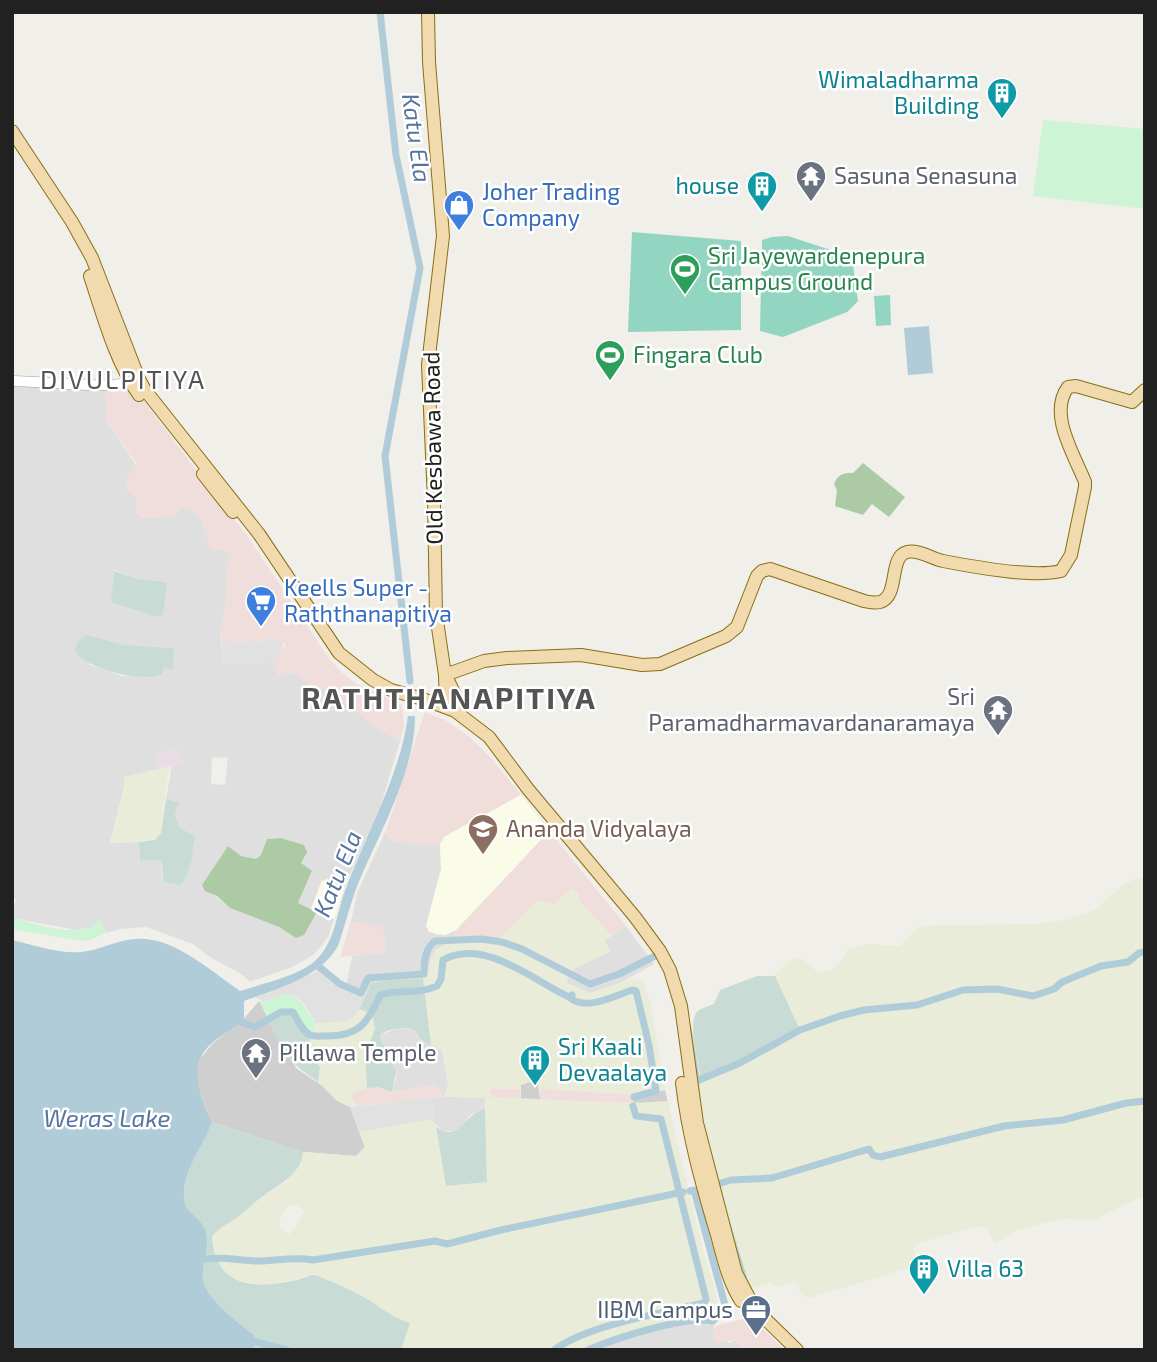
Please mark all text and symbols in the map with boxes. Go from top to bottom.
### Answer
place label: Wimaladharma Building [818,65,979,119]
building icon: Wimaladharma Building [985,76,1019,120]
water label: Katu Ela [397,91,438,184]
temple icon: Sasuna Senasuna [794,159,828,203]
place label: Sasuna Senasuna [834,161,1017,189]
building icon: house [745,169,779,213]
place label: house [675,171,739,199]
place label: Joher Trading Company [482,177,620,231]
shop icon: Joher Trading Company [442,188,476,232]
place label: Sri Jayewardenepura Campus Ground [708,241,925,295]
sports icon: Sri Jayewardenepura Campus Ground [668,252,702,296]
sports icon: Fingara Club [593,338,627,382]
place label: Fingara Club [633,340,763,368]
street label: Old Kesbawa Road [416,351,448,545]
district label: DIVULPITIYA [40,363,206,394]
place label: Keells Super - Raththanapitiya [284,573,452,627]
supermarket icon: Keells Super - Raththanapitiya [244,584,278,628]
district label: RATHTHANAPITIYA [301,679,597,715]
place label: Sri Paramadharmavardanaramaya [648,682,975,736]
temple icon: Sri Paramadharmavardanaramaya [981,693,1015,737]
school or university icon: Ananda Vidyalaya [466,812,500,856]
place label: Ananda Vidyalaya [506,814,692,842]
water label: Katu Ela [306,826,367,921]
place label: Sri Kaali Devaalaya [558,1032,667,1086]
temple icon: Pillawa Temple [239,1036,273,1080]
place label: Pillawa Temple [279,1038,436,1066]
building icon: Sri Kaali Devaalaya [518,1043,552,1087]
water label: Weras Lake [44,1103,171,1132]
building icon: Villa 63 [907,1252,941,1296]
place label: Villa 63 [947,1254,1024,1282]
office icon: IIBM Campus [739,1293,773,1337]
place label: IIBM Campus [597,1295,733,1323]

